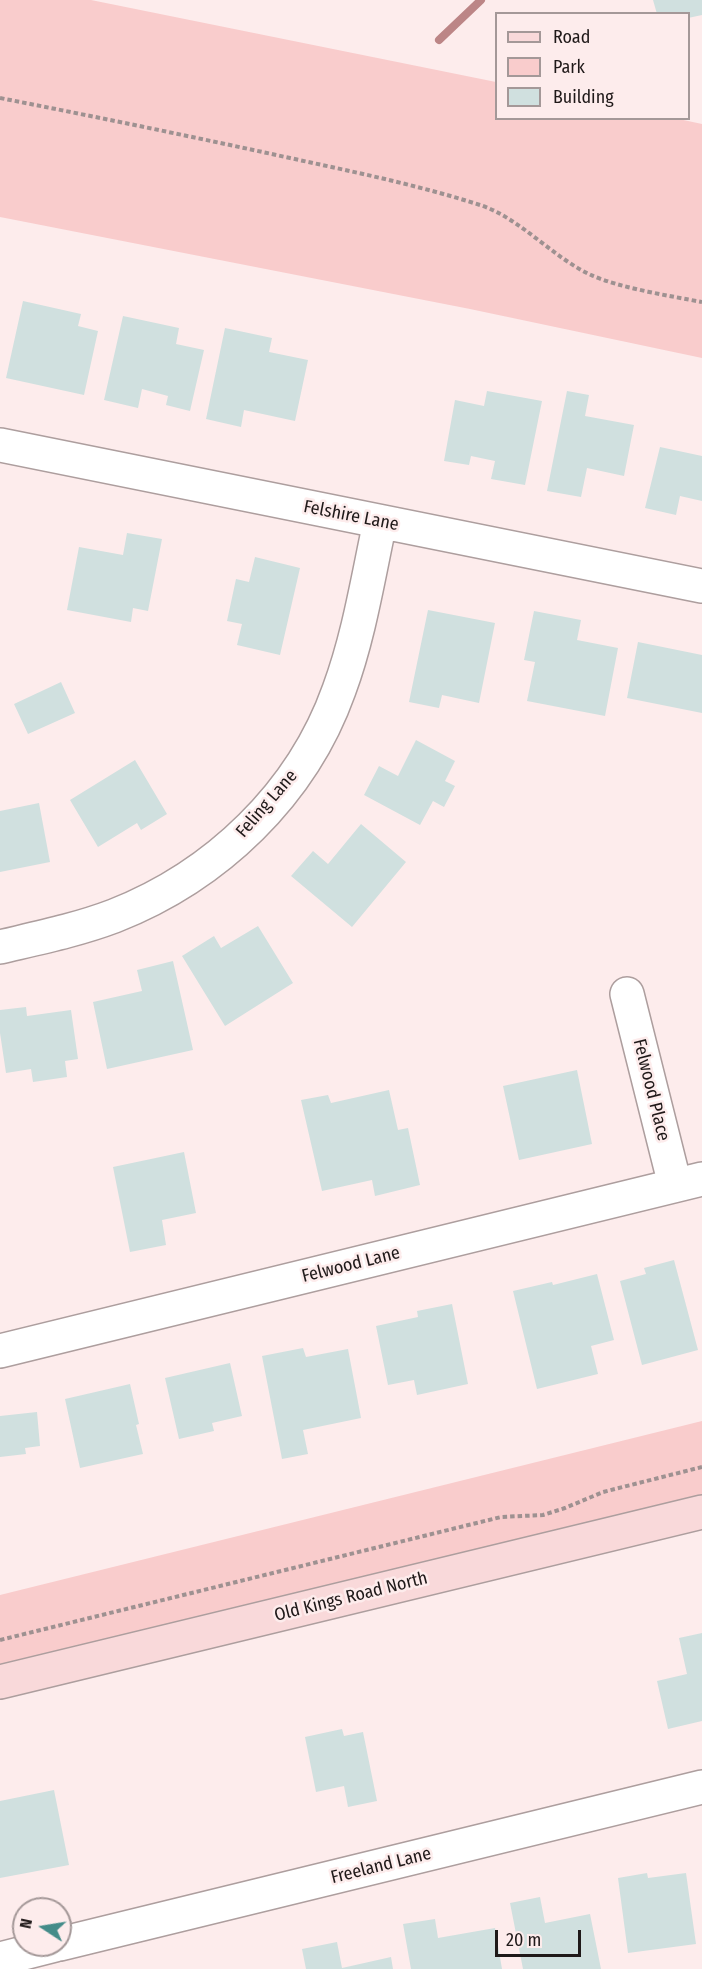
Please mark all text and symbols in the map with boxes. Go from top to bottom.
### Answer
legend [495,12,690,120]
text: Road [553,26,590,48]
text: Park [553,56,585,78]
text: Building [553,86,614,108]
street label: Felshire Lane [302,496,400,536]
street label: Feling Lane [232,766,302,842]
street label: Felwood Place [628,1037,674,1143]
street label: Felwood Lane [300,1242,402,1288]
street label: Old Kings Road North [272,1568,430,1626]
street label: Freeland Lane [329,1843,433,1889]
north arrow [12,1897,72,1957]
text: N [16,1917,36,1930]
scale bar [498,1918,584,1956]
text: 20 m [506,1929,541,1951]

